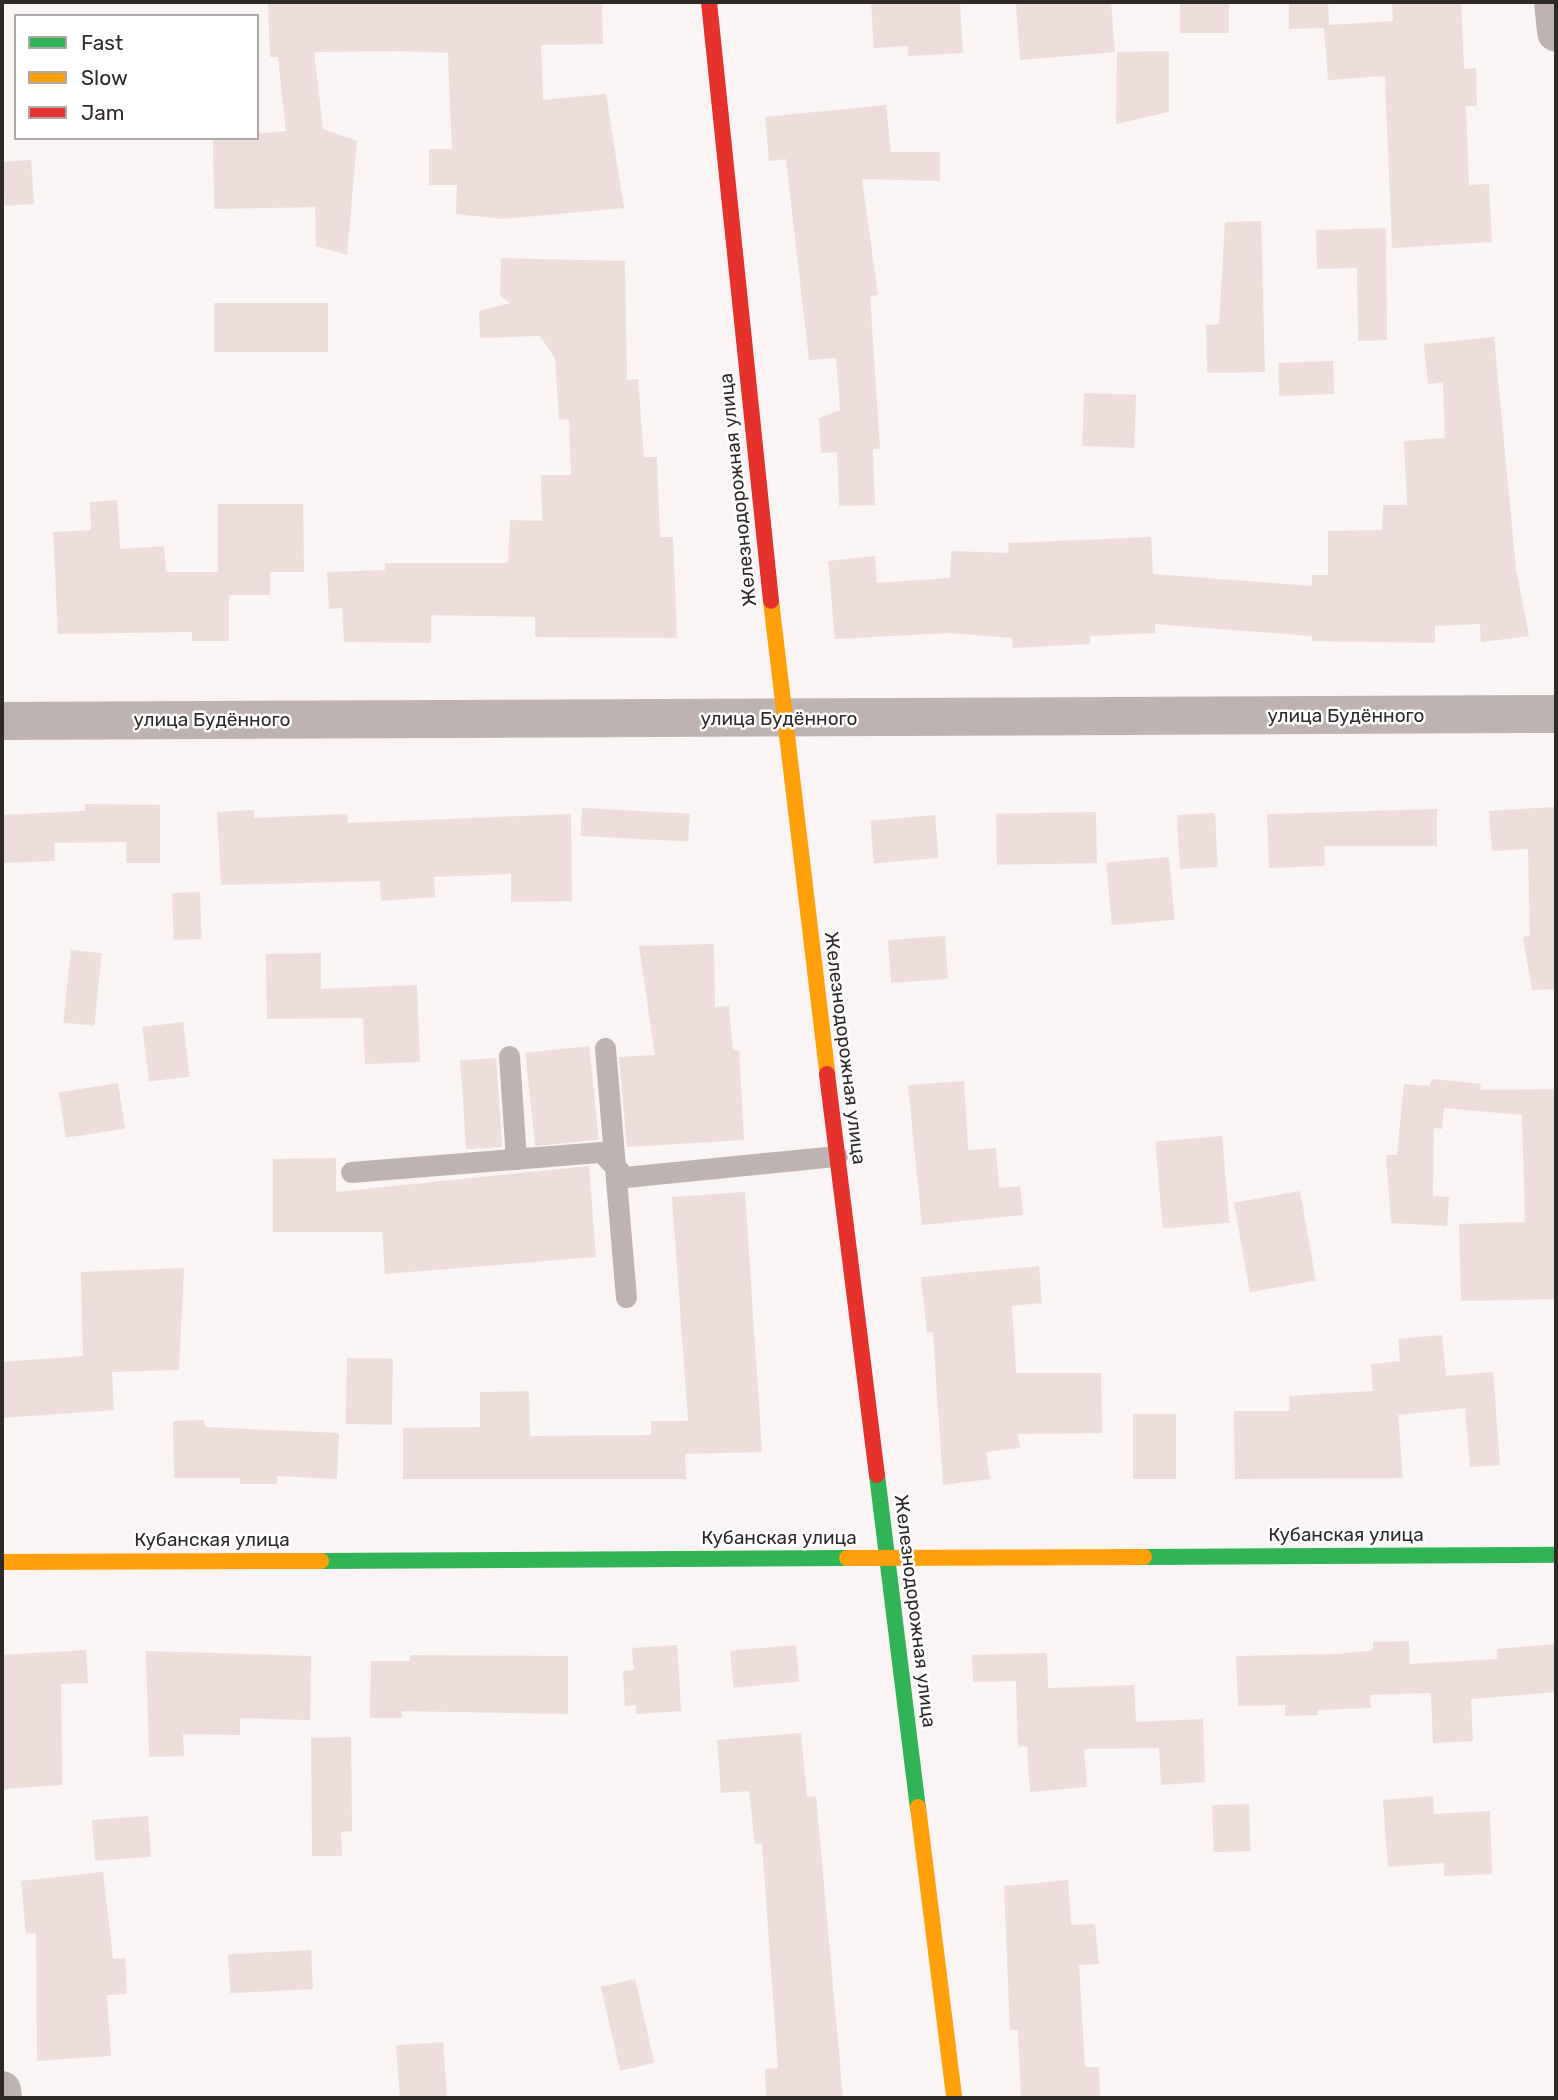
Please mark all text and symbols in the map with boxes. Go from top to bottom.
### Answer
legend [14,14,259,140]
text: Fast [81,30,123,55]
text: Slow [81,65,128,90]
text: Jam [81,100,125,125]
street label: Железнодорожная улица [714,372,762,608]
street label: улица Будённого [1268,705,1424,727]
street label: улица Будённого [701,708,857,730]
street label: улица Будённого [134,709,290,731]
street label: Железнодорожная улица [819,930,871,1166]
street label: Железнодорожная улица [889,1493,941,1729]
street label: Кубанская улица [1268,1524,1424,1546]
street label: Кубанская улица [701,1527,857,1549]
street label: Кубанская улица [134,1529,290,1551]

